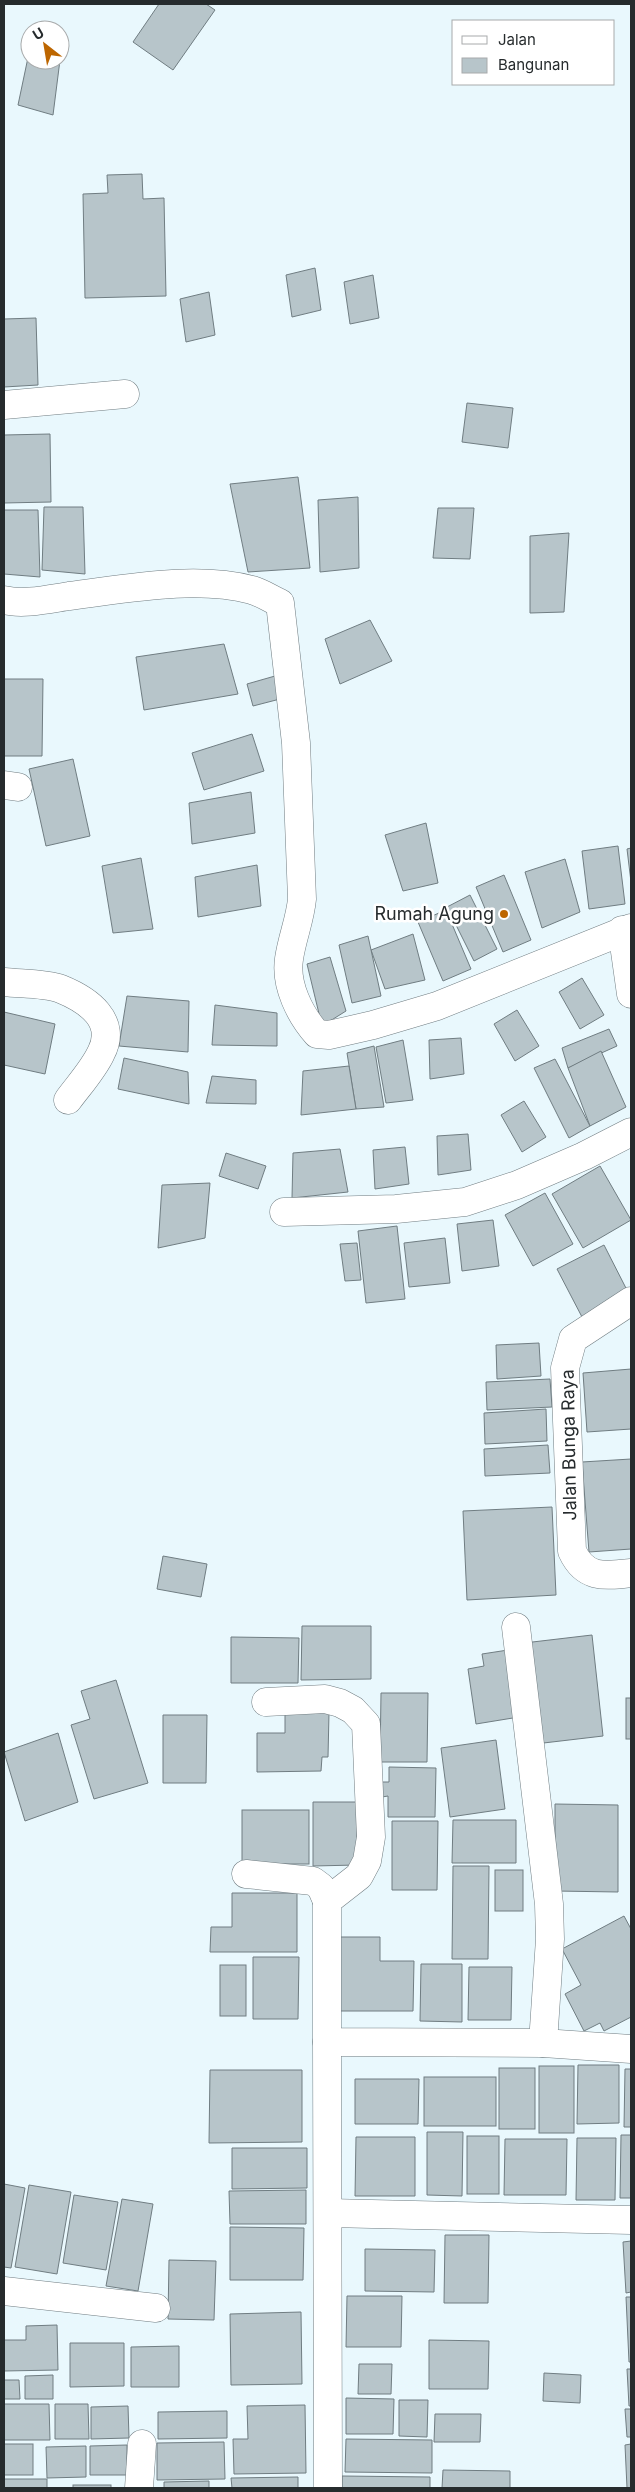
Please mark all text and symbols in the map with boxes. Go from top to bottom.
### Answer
north arrow [20,20,70,70]
legend [452,20,615,85]
text: U [29,24,47,43]
text: Jalan [498,30,536,49]
text: Bangunan [498,55,569,74]
place label: Rumah Agung [374,903,494,924]
marker: Rumah Agung [498,908,510,920]
street label: Jalan Bunga Raya [557,1369,580,1521]

